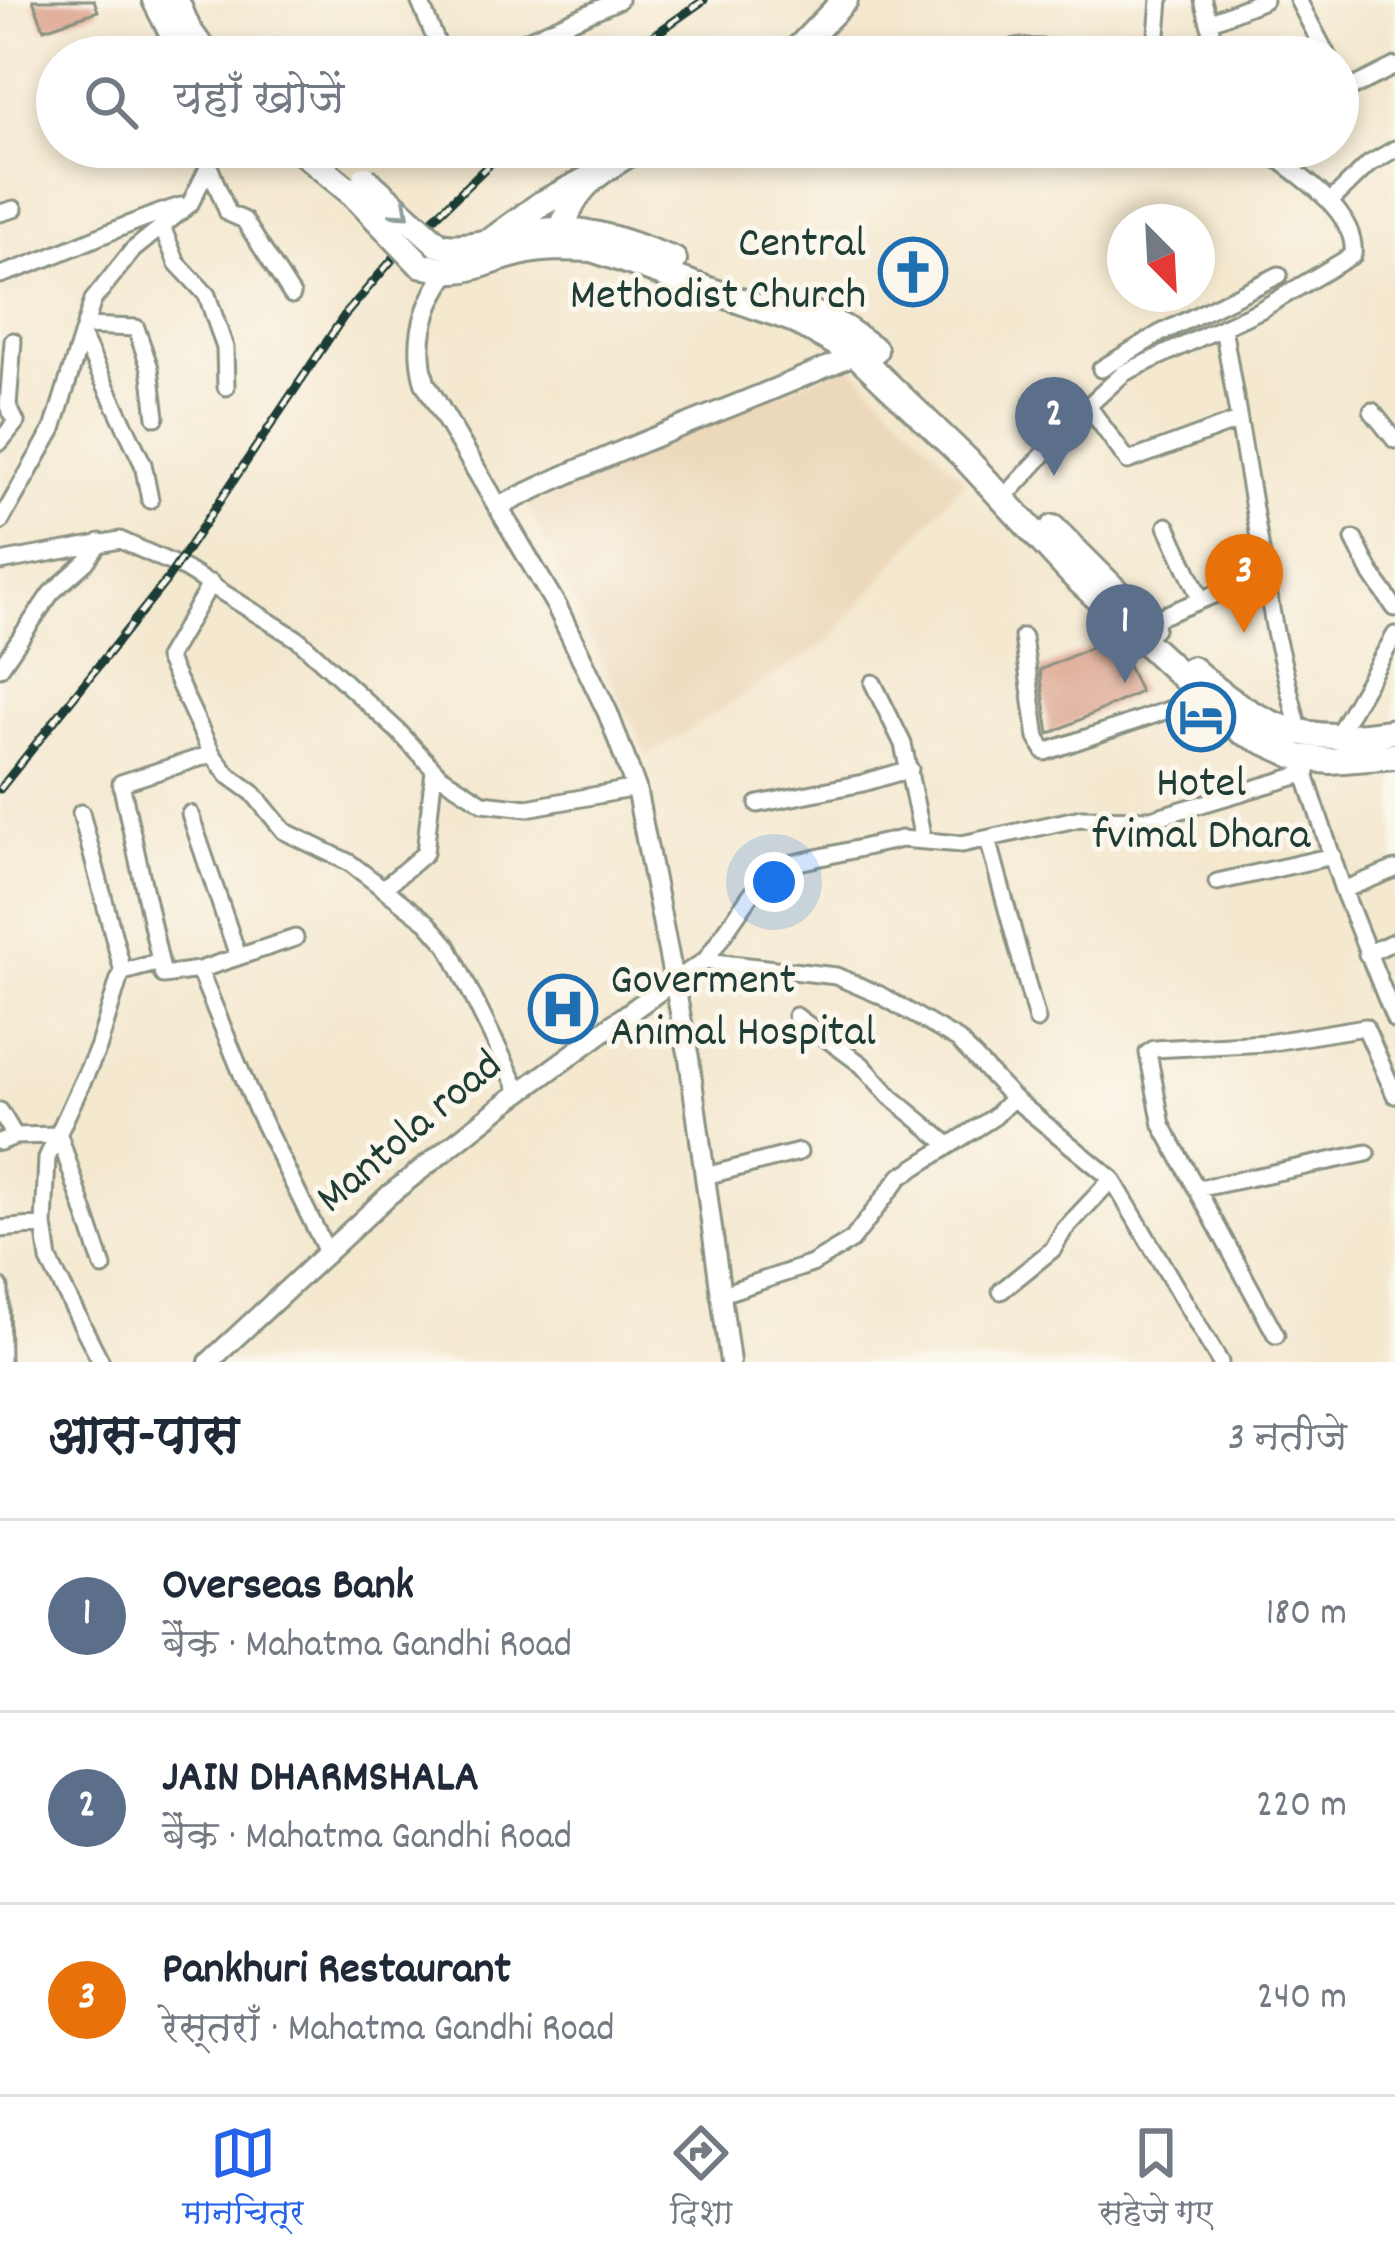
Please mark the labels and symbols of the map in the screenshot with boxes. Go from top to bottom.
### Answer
one-way arrow [388,197,409,218]
north arrow [1107,204,1215,312]
place label: Central Methodist Church [570,214,866,330]
church icon: Central Methodist Church [878,237,948,307]
pin: 2 [1015,377,1093,476]
pin: 3 [1205,534,1283,633]
pin: 1 [1086,584,1164,683]
hotel icon: Hotel fvimal Dhara [1166,682,1236,752]
place label: Hotel fvimal Dhara [1092,754,1311,870]
your location [744,852,804,912]
place label: Goverment Animal Hospital [610,951,876,1067]
hospital icon: Goverment Animal Hospital [528,974,598,1044]
street label: Mantola road [304,1037,518,1231]

